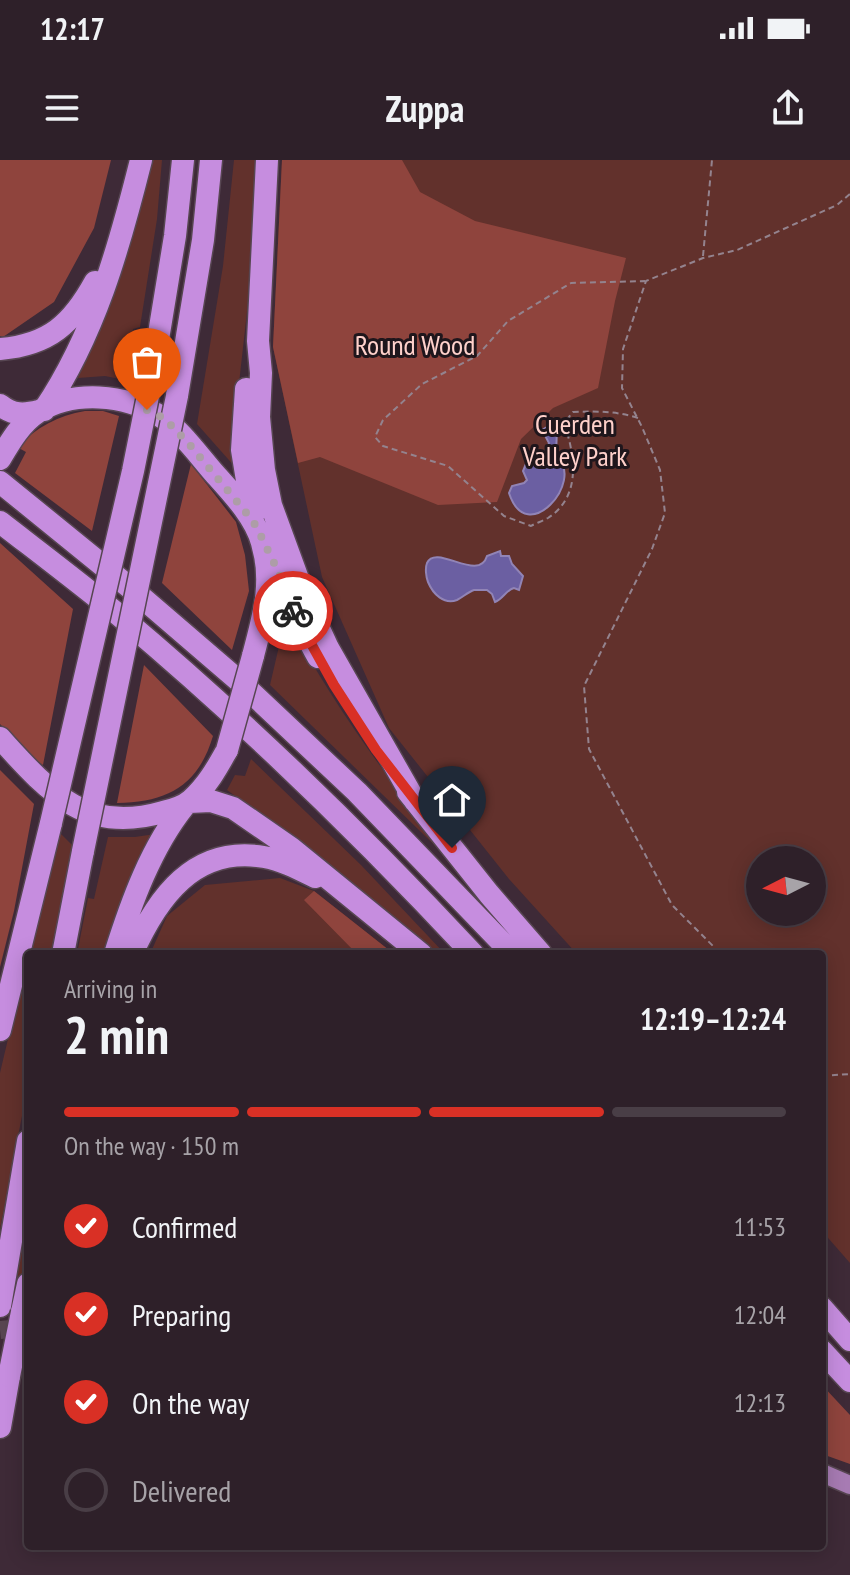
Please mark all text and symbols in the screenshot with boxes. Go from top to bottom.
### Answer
text: 12:17 [40,9,105,48]
text: Zuppa [386,85,464,132]
icon: menu [40,86,84,130]
icon: share [766,86,810,130]
park label: Round Wood [355,326,475,363]
pin [113,328,181,410]
icon: bag [125,340,169,384]
park label: Cuerden Valley Park [522,405,627,474]
courier [253,571,333,651]
icon: bike [271,589,315,633]
pin [418,766,486,848]
icon: home [430,778,474,822]
north arrow [746,846,826,926]
map controls [746,846,826,926]
text: Arriving in [64,972,157,1005]
text: 12:19–12:24 [640,999,786,1038]
text: 2 min [64,1001,169,1068]
text: On the way · 150 m [64,1129,239,1162]
icon: check [64,1204,108,1248]
text: Confirmed [132,1207,237,1246]
text: 11:53 [734,1210,786,1243]
icon: check [64,1292,108,1336]
text: Preparing [132,1295,231,1334]
text: 12:04 [734,1298,786,1331]
icon: check [64,1380,108,1424]
text: On the way [132,1383,249,1422]
text: 12:13 [734,1386,786,1419]
text: Delivered [132,1471,231,1510]

